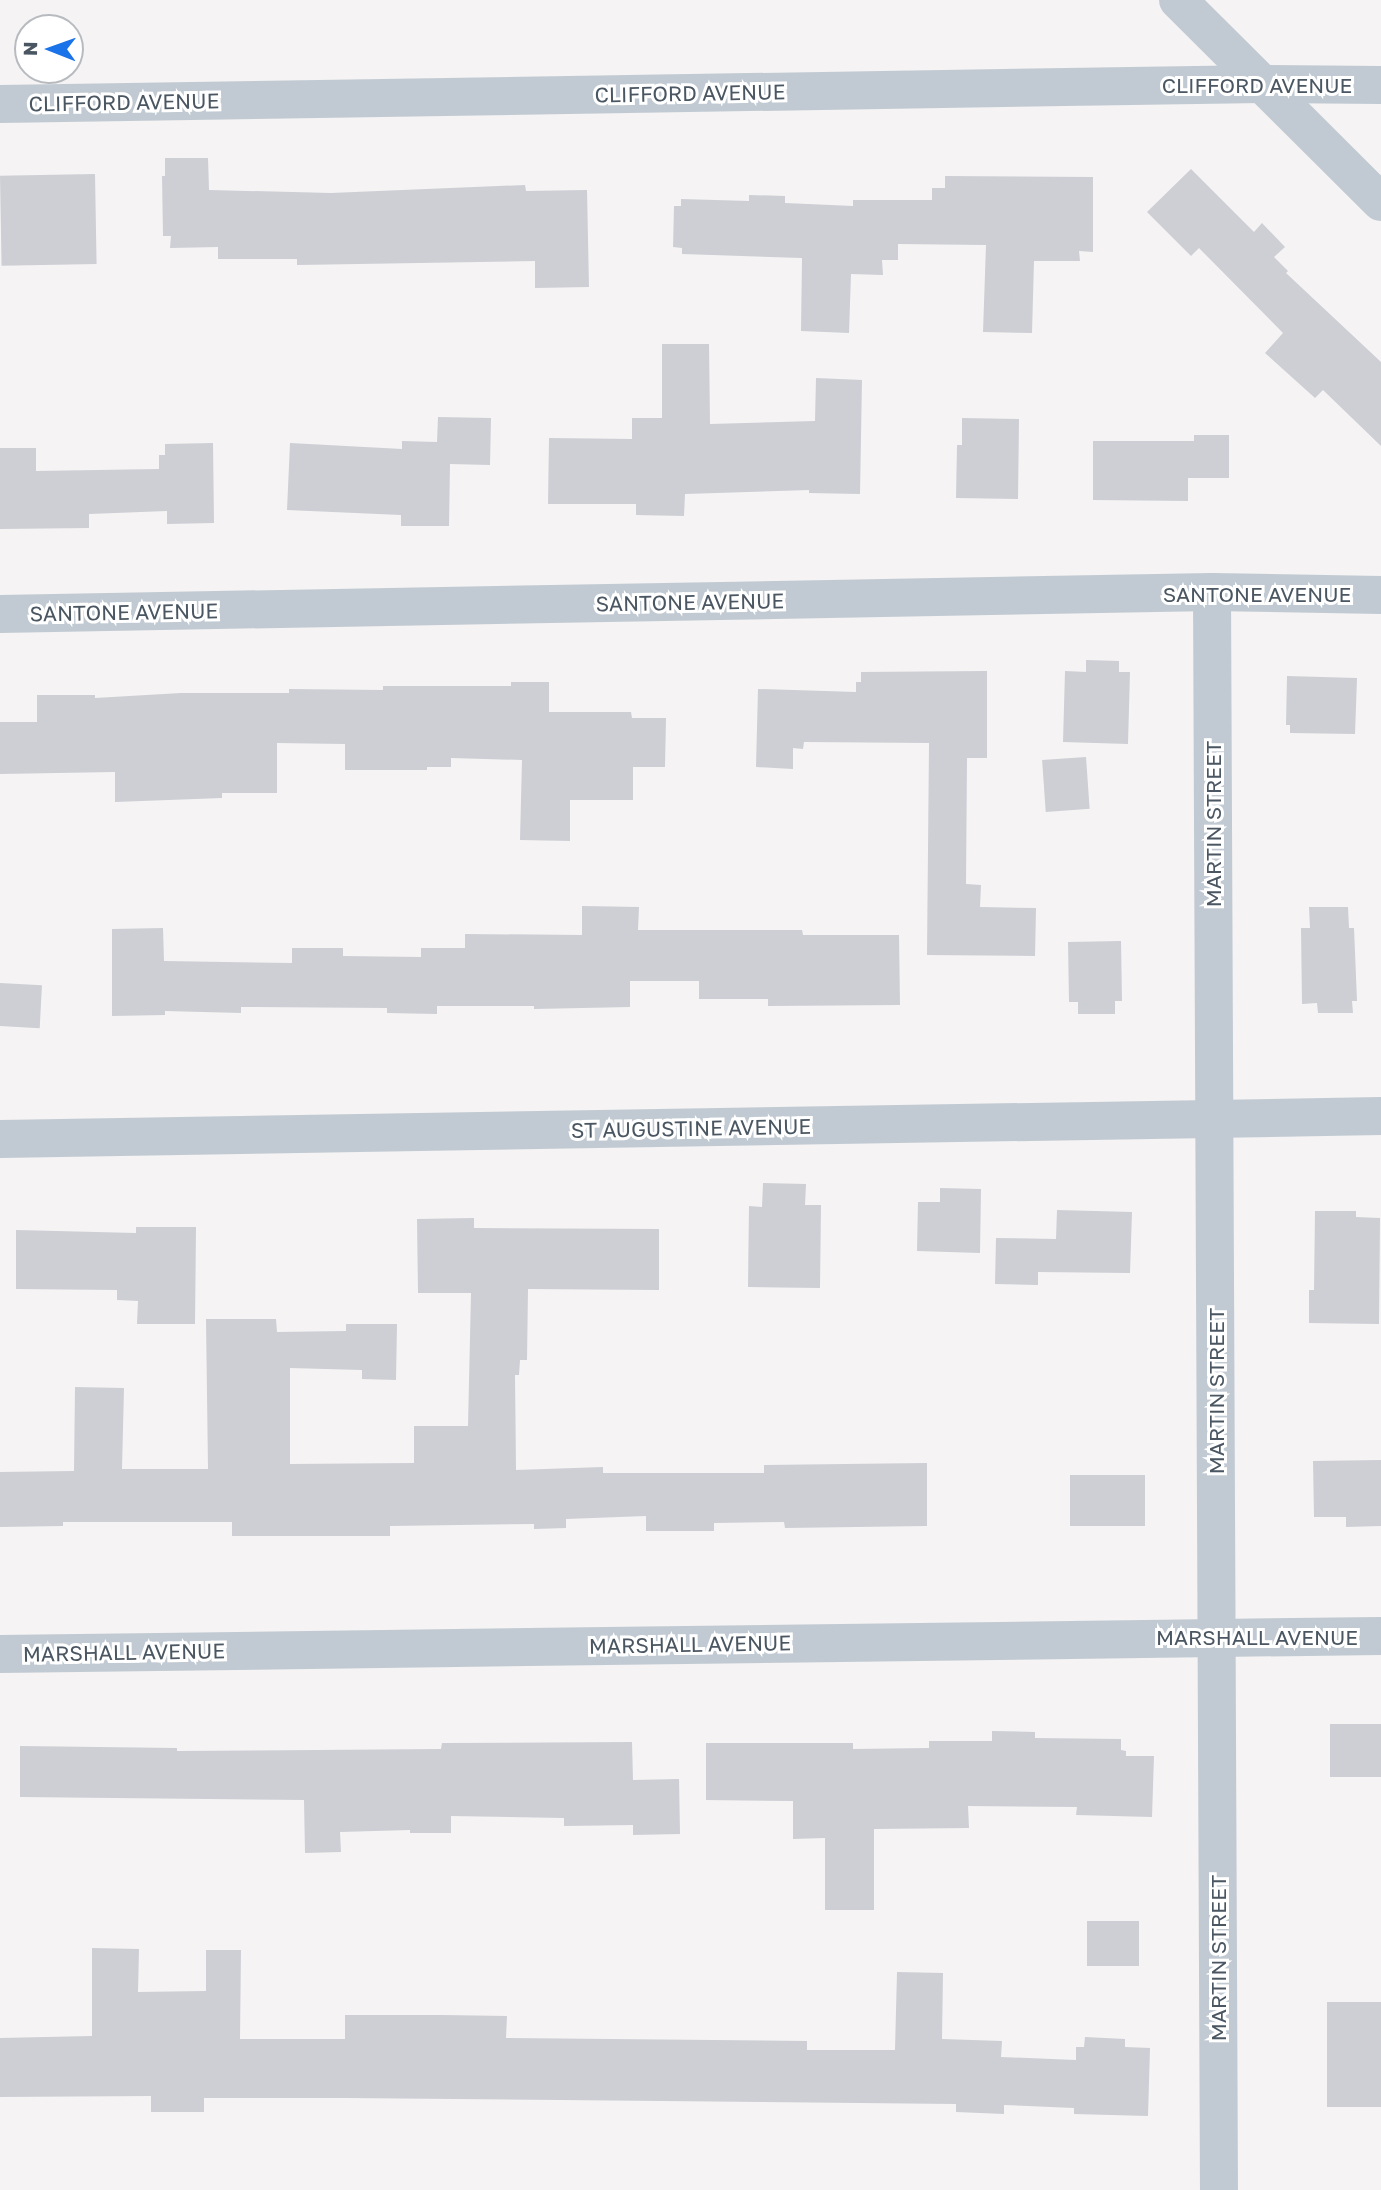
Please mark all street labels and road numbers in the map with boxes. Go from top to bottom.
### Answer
street label: CLIFFORD AVENUE [1162,72,1352,98]
street label: CLIFFORD AVENUE [594,79,786,107]
street label: CLIFFORD AVENUE [28,88,220,116]
street label: SANTONE AVENUE [1163,581,1351,607]
street label: SANTONE AVENUE [596,588,784,616]
street label: SANTONE AVENUE [30,598,218,626]
street label: MARTIN STREET [1200,741,1226,907]
street label: ST AUGUSTINE AVENUE [571,1113,811,1143]
street label: MARTIN STREET [1203,1308,1229,1474]
street label: MARSHALL AVENUE [1156,1624,1358,1650]
street label: MARSHALL AVENUE [589,1630,791,1658]
street label: MARSHALL AVENUE [23,1638,225,1666]
street label: MARTIN STREET [1205,1875,1231,2041]

